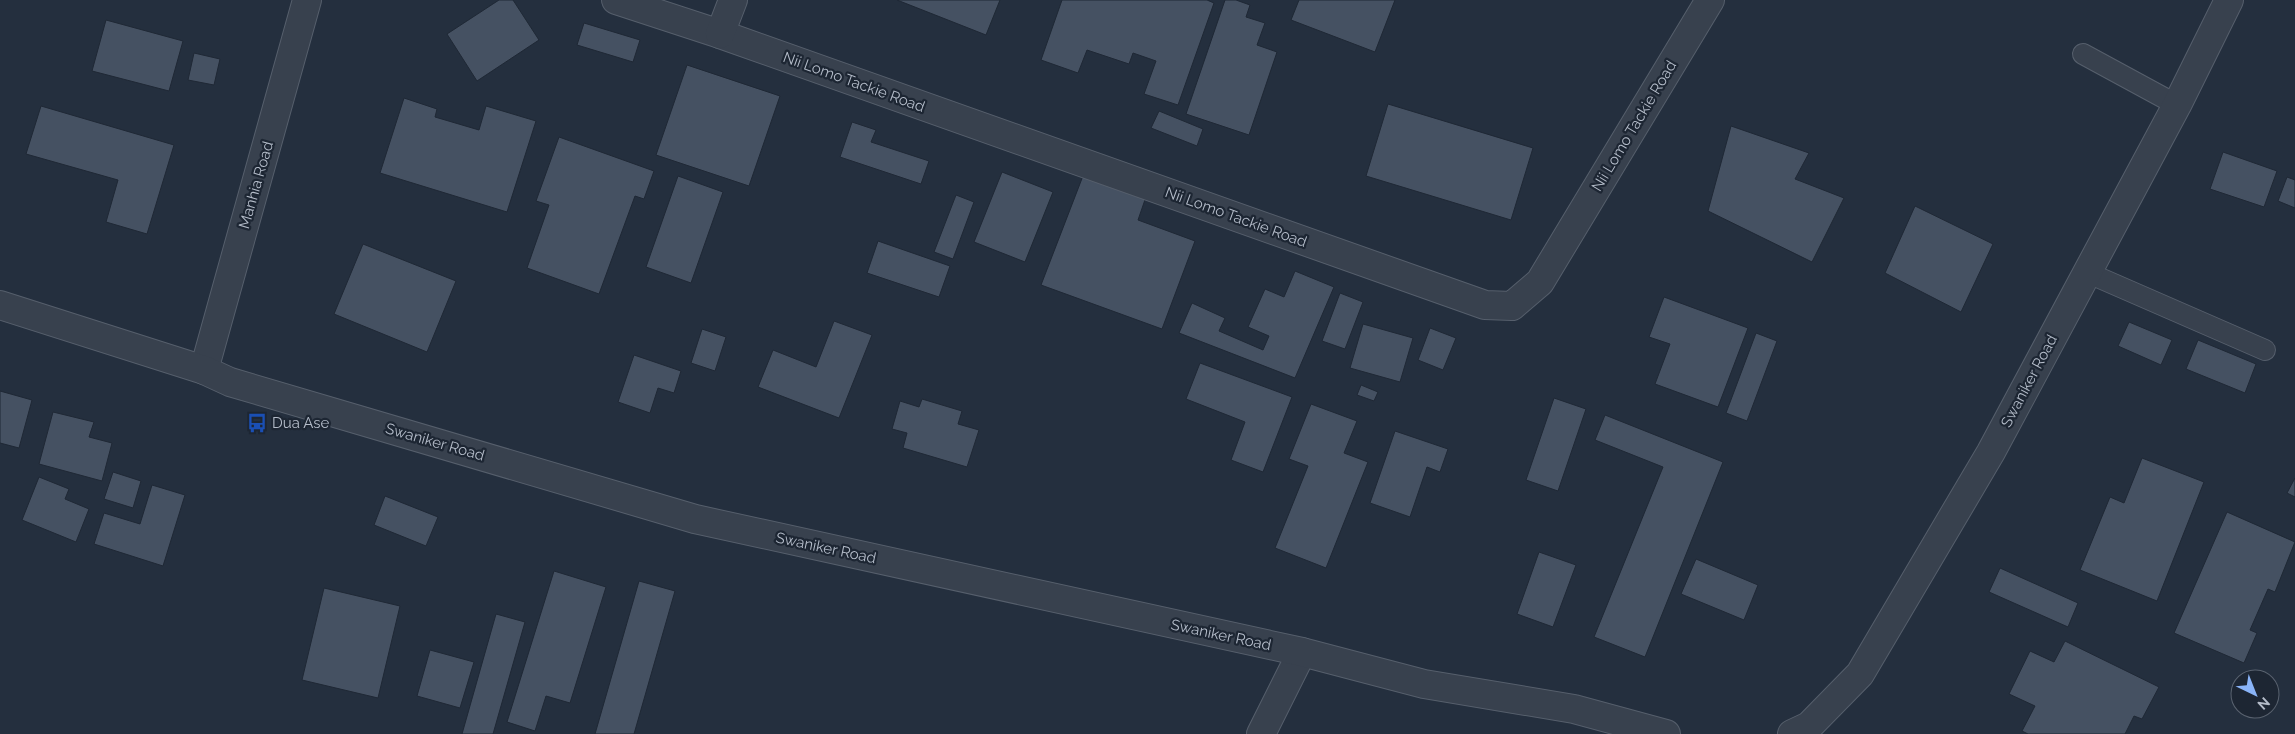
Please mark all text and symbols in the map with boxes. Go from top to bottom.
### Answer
street label: Nii Lomo Tackie Road [781,48,927,116]
street label: Nii Lomo Tackie Road [1588,57,1680,195]
street label: Manhia Road [235,139,277,231]
street label: Nii Lomo Tackie Road [1163,183,1309,251]
street label: Swaniker Road [1997,332,2061,430]
bus stop icon: Dua Ase [246,412,268,434]
place label: Dua Ase [272,414,329,432]
street label: Swaniker Road [383,419,487,465]
street label: Swaniker Road [774,529,878,567]
street label: Swaniker Road [1169,616,1273,654]
north arrow [2230,669,2280,719]
text: N [2255,694,2273,713]

